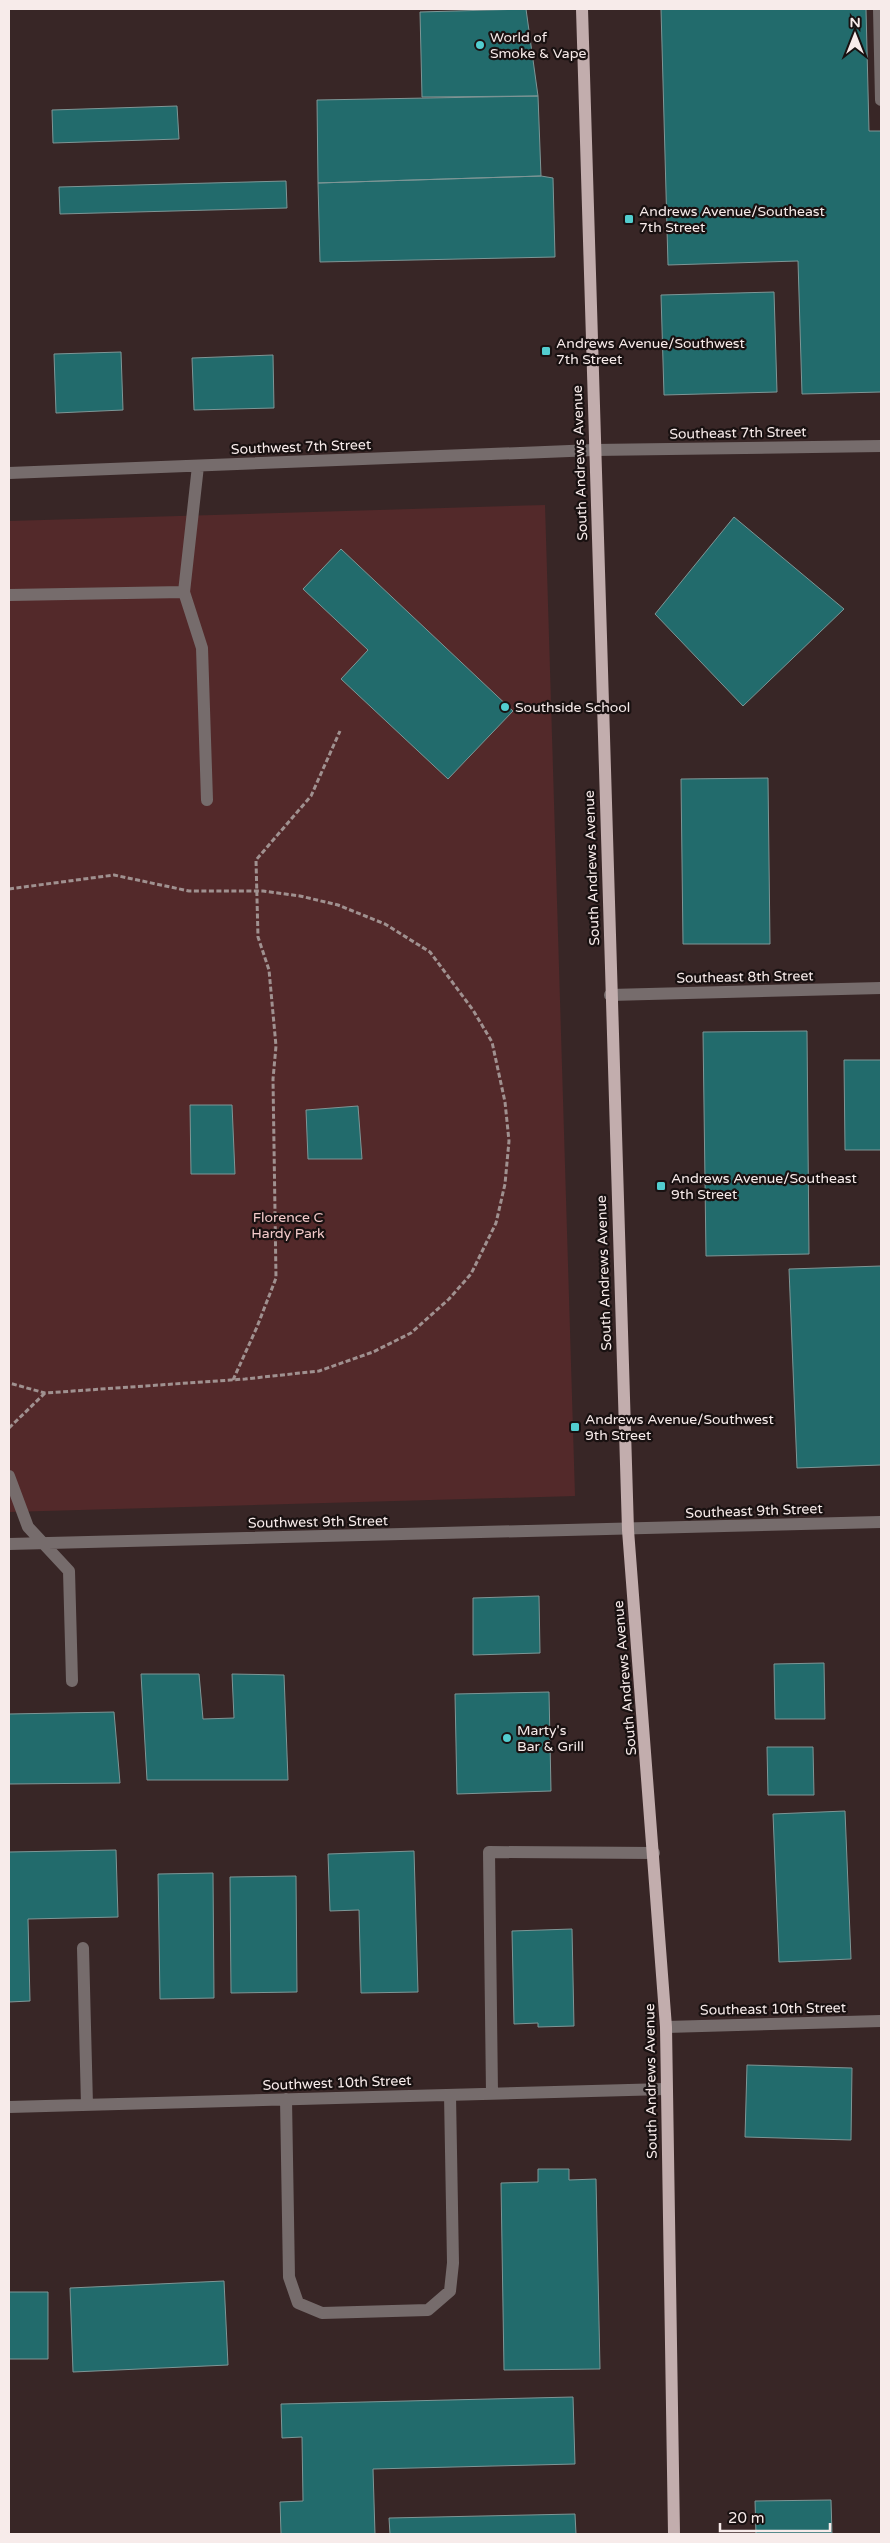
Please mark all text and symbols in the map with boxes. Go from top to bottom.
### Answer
north arrow [830,10,880,60]
text: N [849,14,861,31]
place label: World of Smoke & Vape [490,29,586,62]
marker: World of Smoke & Vape [474,39,486,51]
place label: Andrews Avenue/Southeast 7th Street [639,203,825,236]
marker: Andrews Avenue/Southeast 7th Street [623,213,635,225]
place label: Andrews Avenue/Southwest 7th Street [556,335,745,368]
marker: Andrews Avenue/Southwest 7th Street [540,345,552,357]
street label: South Andrews Avenue [569,385,591,541]
street label: Southeast 7th Street [669,423,807,443]
street label: Southwest 7th Street [231,436,372,458]
place label: Southside School [515,699,630,716]
marker: Southside School [499,701,511,713]
street label: South Andrews Avenue [581,790,603,946]
street label: Southeast 8th Street [676,967,814,987]
place label: Andrews Avenue/Southeast 9th Street [671,1170,857,1203]
marker: Andrews Avenue/Southeast 9th Street [655,1180,667,1192]
street label: South Andrews Avenue [593,1195,615,1351]
park label: Florence C Hardy Park [251,1209,325,1242]
place label: Andrews Avenue/Southwest 9th Street [585,1411,774,1444]
marker: Andrews Avenue/Southwest 9th Street [569,1421,581,1433]
street label: Southeast 9th Street [685,1500,824,1522]
street label: Southwest 9th Street [248,1512,389,1532]
street label: South Andrews Avenue [610,1600,640,1756]
place label: Marty's Bar & Grill [517,1722,584,1755]
marker: Marty's Bar & Grill [501,1732,513,1744]
street label: Southeast 10th Street [700,1999,847,2019]
street label: South Andrews Avenue [641,2003,661,2159]
street label: Southwest 10th Street [262,2072,412,2094]
scale bar [720,2500,830,2532]
text: 20 m [728,2509,765,2527]

